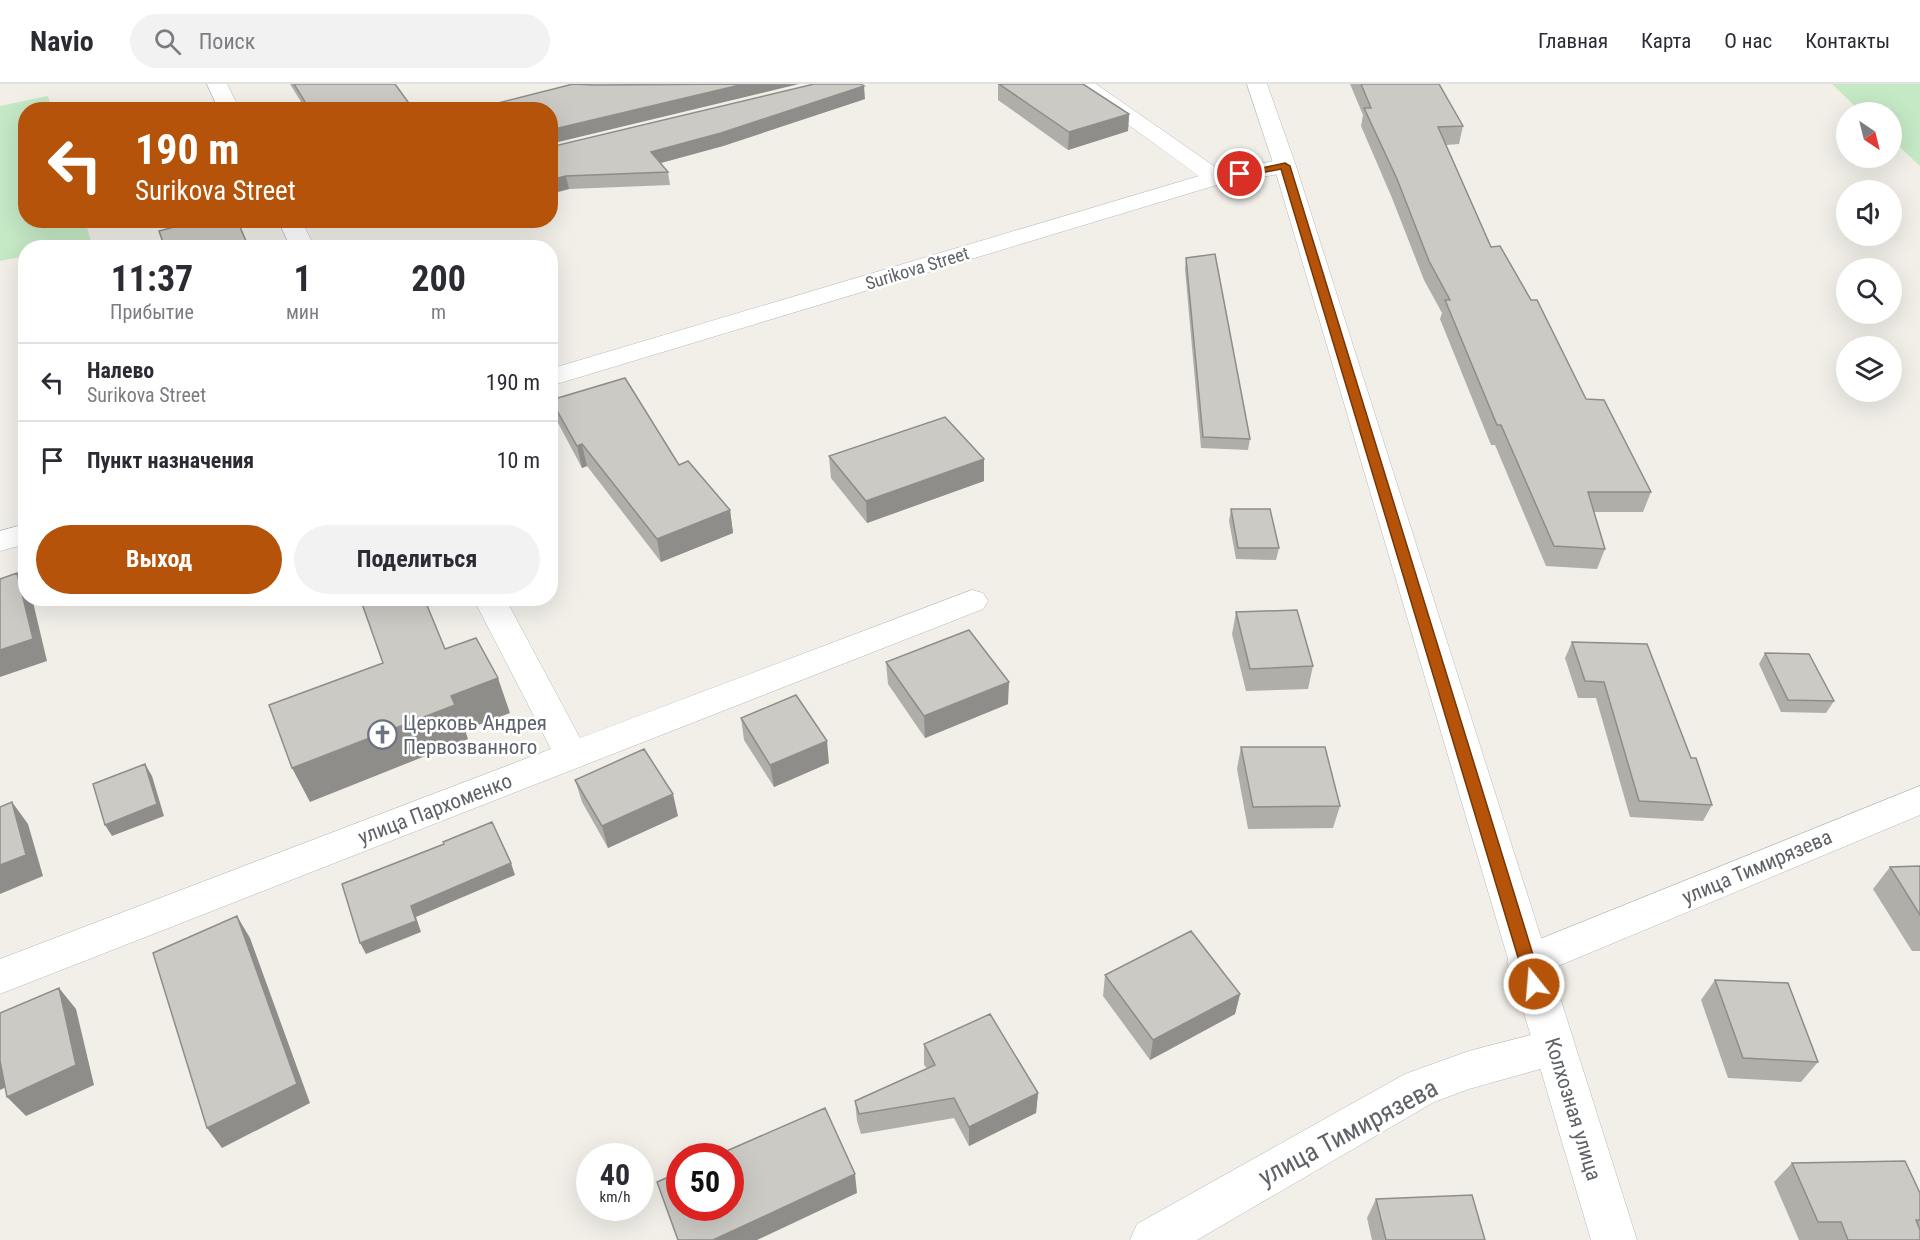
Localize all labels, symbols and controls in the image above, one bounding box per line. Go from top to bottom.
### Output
search box [130,14,550,68]
text: Navio [30,25,94,58]
icon: search [151,25,184,58]
text: Поиск [199,29,255,54]
text: Главная [1538,29,1608,53]
text: Карта [1641,29,1691,53]
text: О нас [1724,29,1772,53]
text: Контакты [1805,29,1890,53]
north arrow [1836,102,1902,168]
map controls [1836,102,1902,402]
text: 190 m [135,125,240,174]
icon: left [36,126,114,204]
pin [1214,148,1265,199]
icon: arrive [1223,157,1256,190]
text: Surikova Street [135,175,296,207]
button: sound [1836,180,1902,246]
street label: Surikova Street [863,242,971,294]
text: 11:37 [111,258,193,300]
text: 1 [293,258,312,300]
text: 200 [411,258,466,300]
button: search [1836,258,1902,324]
text: Прибытие [110,300,194,324]
text: мин [286,300,319,324]
text: m [431,300,446,324]
button: layers [1836,336,1902,402]
text: Налево [87,358,154,383]
icon: left [36,366,69,399]
text: 190 m [486,370,540,395]
text: Surikova Street [87,383,206,407]
icon: arrive [36,444,69,477]
text: Пункт назначения [87,448,254,473]
text: 10 m [497,448,540,473]
button: Выход [36,525,282,594]
button: Поделиться [294,525,540,594]
place label: Церковь Андрея Первозванного [403,711,547,759]
church icon: Церковь Андрея Первозванного [366,719,398,751]
street label: улица Пархоменко [355,769,515,849]
street label: улица Тимирязева [1679,825,1835,909]
position arrow [1502,952,1566,1016]
street label: Колхозная улица [1540,1035,1606,1183]
street label: улица Тимирязева [1253,1072,1443,1192]
speed limit sign: 50 [666,1143,744,1221]
text: 40 [600,1157,630,1192]
text: km/h [600,1188,630,1206]

